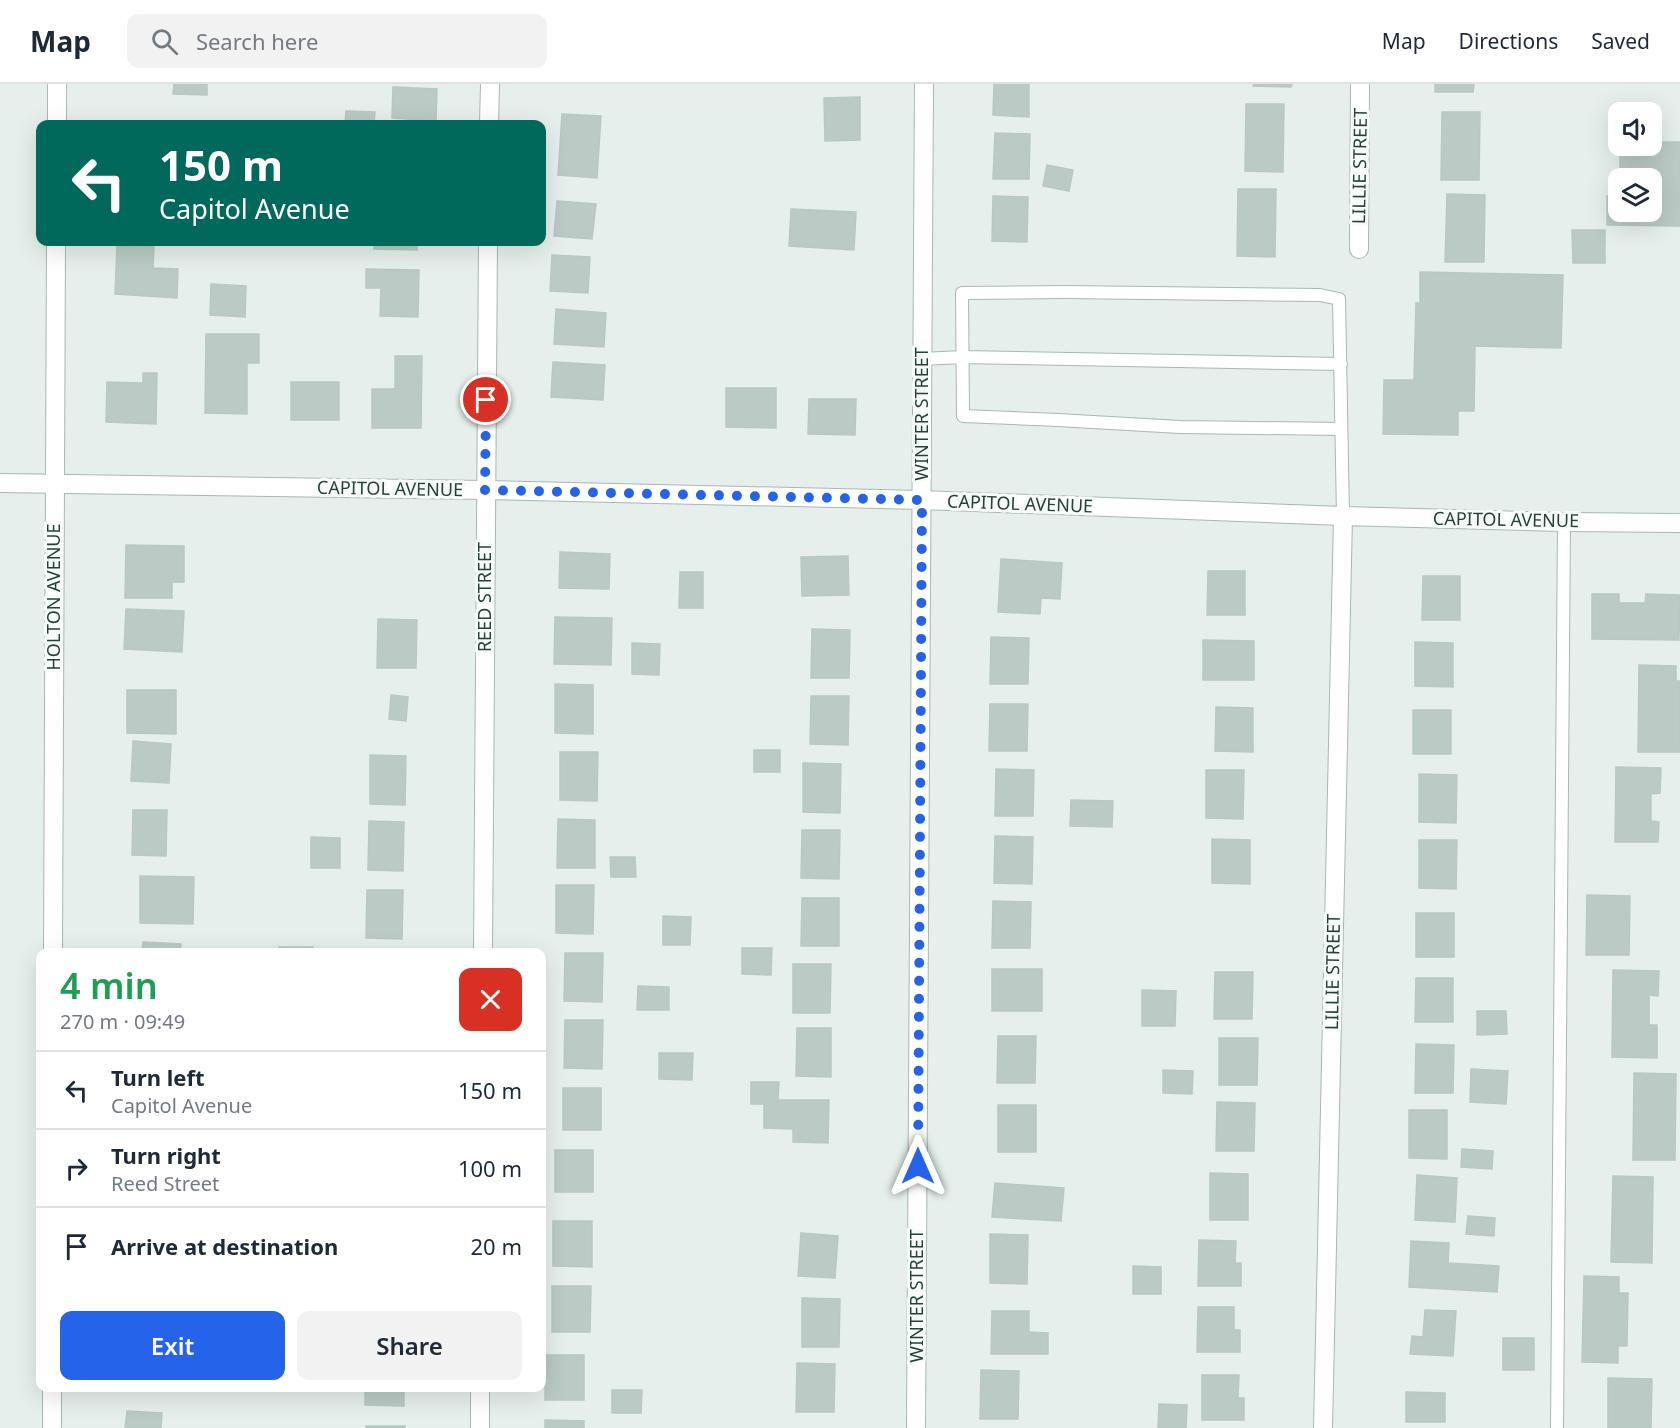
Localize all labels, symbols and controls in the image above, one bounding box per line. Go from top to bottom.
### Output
search box [127,14,547,68]
text: Map [30,22,91,60]
icon: search [148,25,181,58]
text: Search here [196,26,318,56]
text: Map [1382,27,1426,55]
text: Directions [1459,27,1558,55]
text: Saved [1591,27,1650,55]
map controls [1608,102,1662,222]
button: sound [1608,102,1662,156]
street label: LILLIE STREET [1346,108,1372,224]
text: 150 m [159,136,283,193]
icon: left [60,144,138,222]
button: layers [1608,168,1662,222]
text: Capitol Avenue [159,190,350,227]
street label: WINTER STREET [909,347,933,481]
pin [460,374,511,425]
icon: arrive [469,383,502,416]
street label: CAPITOL AVENUE [317,475,463,501]
street label: CAPITOL AVENUE [947,488,1093,518]
street label: CAPITOL AVENUE [1433,506,1579,532]
street label: HOLTON AVENUE [41,524,65,670]
street label: REED STREET [472,542,496,652]
street label: LILLIE STREET [1319,914,1345,1030]
text: 4 min [60,961,158,1010]
button: close [459,968,522,1031]
text: 270 m · 09:49 [60,1008,185,1035]
text: Turn left [111,1062,205,1092]
icon: left [60,1074,93,1107]
text: 150 m [458,1075,522,1105]
text: Capitol Avenue [111,1092,252,1119]
position arrow [886,1134,950,1198]
text: Turn right [111,1140,221,1170]
icon: right [60,1152,93,1185]
text: 100 m [458,1153,522,1183]
text: Reed Street [111,1170,219,1197]
street label: WINTER STREET [904,1229,928,1363]
icon: arrive [60,1230,93,1263]
text: Arrive at destination [111,1231,338,1261]
text: 20 m [471,1231,522,1261]
button: Exit [60,1311,285,1380]
button: Share [297,1311,522,1380]

